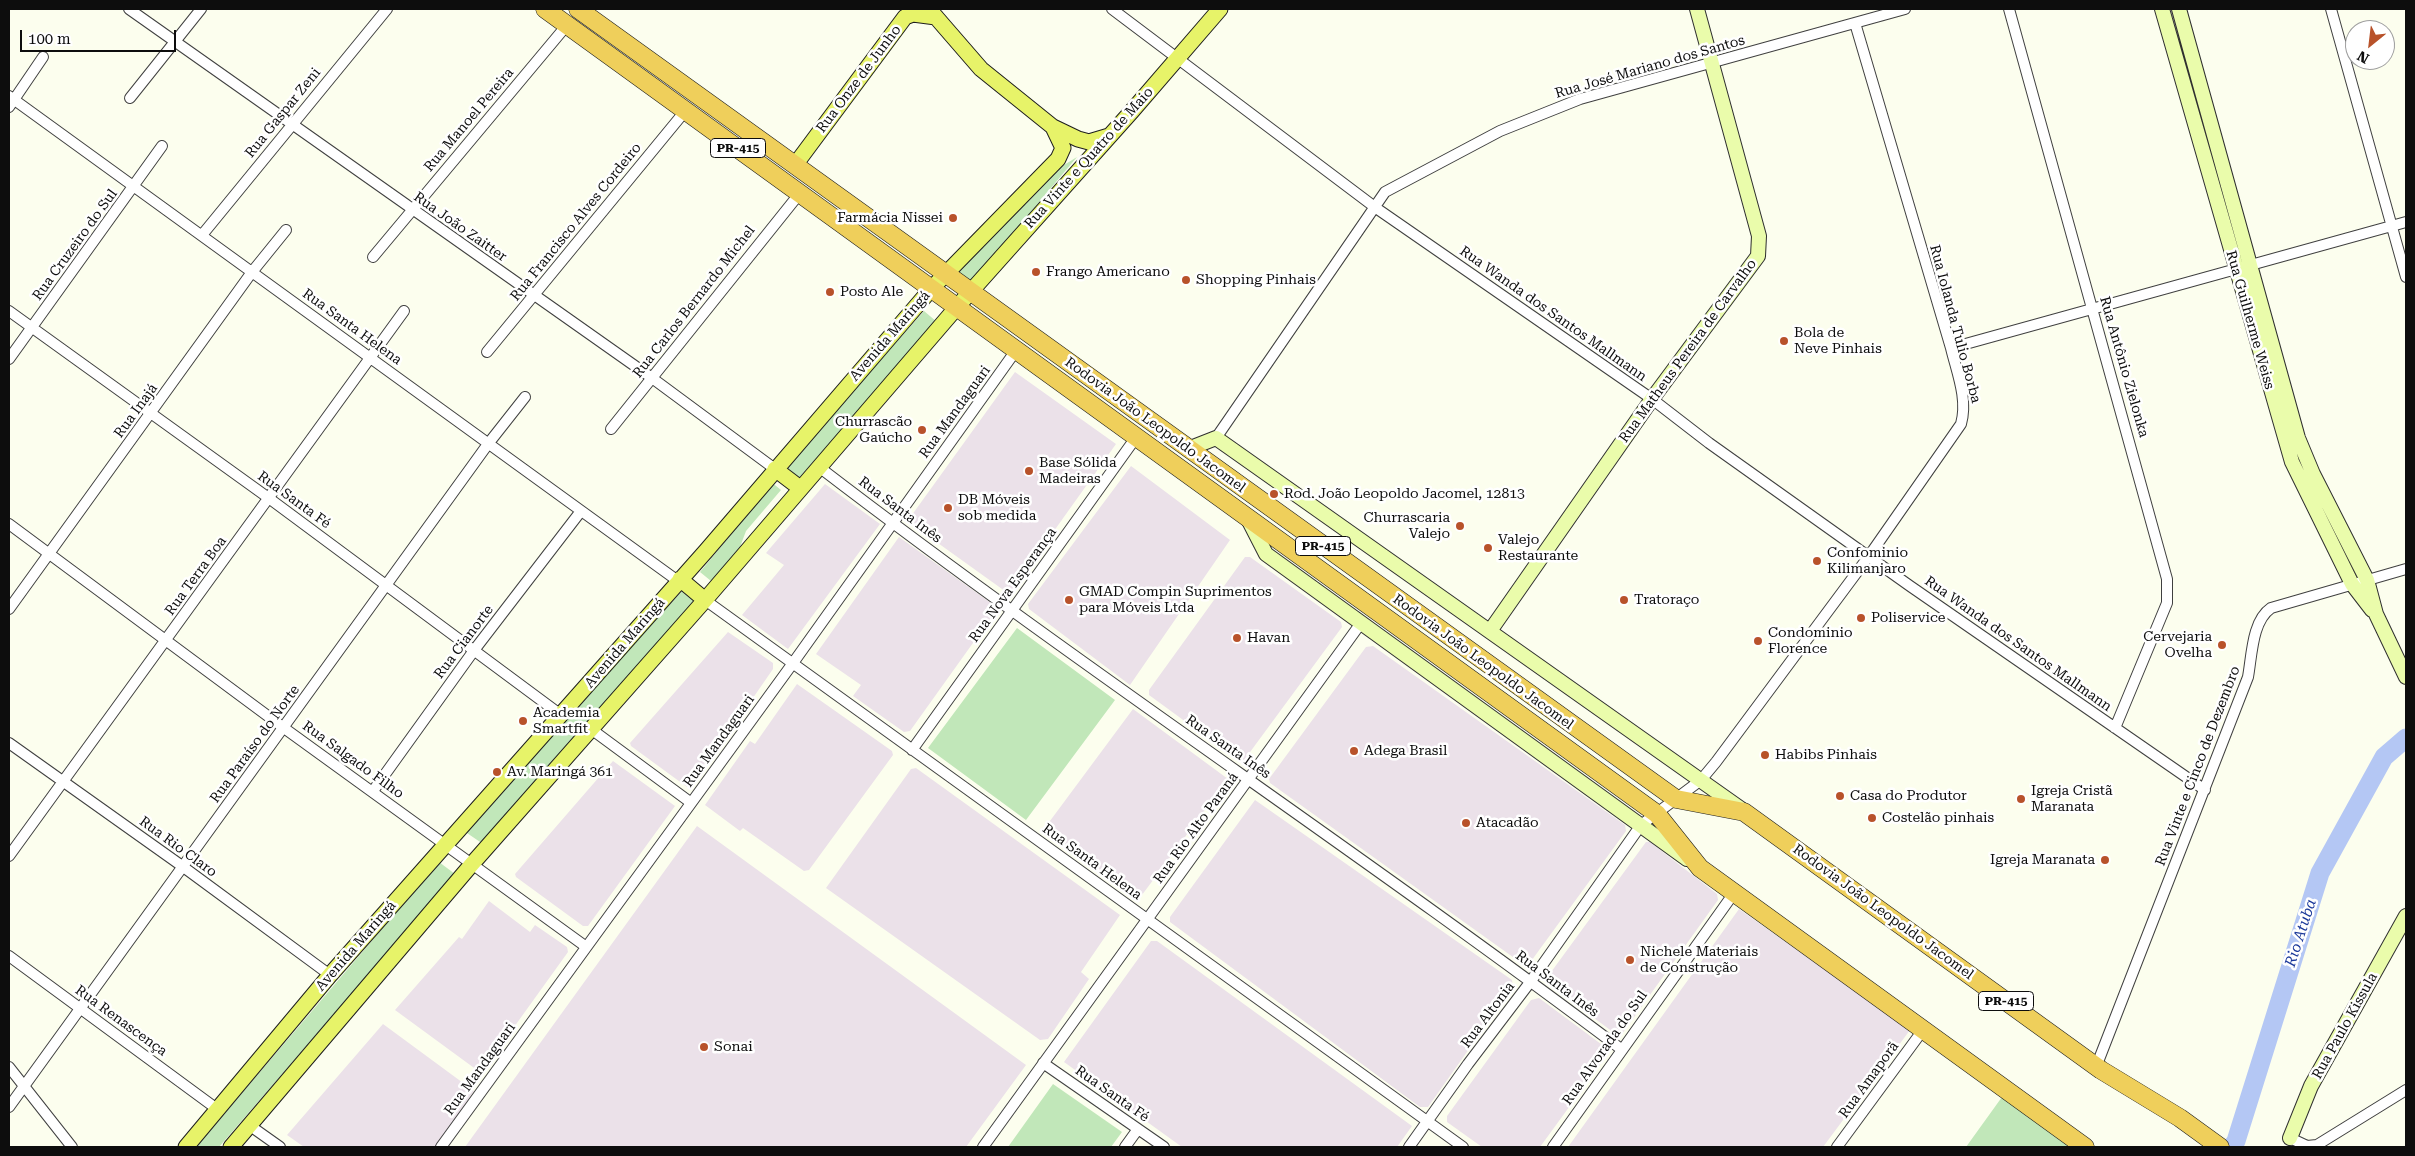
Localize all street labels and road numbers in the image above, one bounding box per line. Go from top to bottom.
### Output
street label: Rua Onze de Junho [813,22,905,136]
street label: Rua José Mariano dos Santos [1553,32,1747,102]
street label: Rua Gaspar Zeni [242,65,324,161]
street label: Rua Manoel Pereira [421,65,517,175]
street label: Rua Vinte e Quatro de Maio [1021,84,1157,232]
road number: PR-415 [710,138,766,158]
street label: Rua Francisco Alves Cordeiro [507,140,645,304]
street label: Rua Cruzeiro do Sul [29,186,121,304]
street label: Rua João Zaitter [410,189,510,265]
street label: Rua Carlos Bernardo Michel [629,223,759,381]
street label: Rua Wanda dos Santos Mallmann [1456,243,1650,385]
street label: Rua Iolanda Tulio Borba [1926,243,1984,405]
street label: Rua Guilherme Weiss [2222,249,2278,391]
street label: Rua Matheus Pereira de Carvalho [1616,256,1760,446]
street label: Rua Santa Helena [299,285,405,369]
street label: Avenida Maringá [846,288,934,384]
street label: Rua Antônio Zielonka [2096,295,2152,439]
street label: Rodovia João Leopoldo Jacomel [1061,354,1249,496]
street label: Rua Mandaguari [916,362,994,462]
street label: Rua Inajá [111,381,161,441]
street label: Rua Santa Fé [254,468,334,532]
street label: Rua Santa Inês [855,473,945,547]
street label: Rua Nova Esperança [966,524,1060,646]
street label: Rua Terra Boa [162,533,230,619]
road number: PR-415 [1296,536,1350,556]
street label: Rua Wanda dos Santos Mallmann [1921,573,2115,715]
street label: Rodovia João Leopoldo Jacomel [1389,591,1577,733]
street label: Avenida Maringá [581,595,669,691]
street label: Rua Cianorte [431,602,497,682]
street label: Rua Vinte e Cinco de Dezembro [2152,664,2244,868]
street label: Rua Paraíso do Norte [207,682,303,806]
street label: Rua Mandaguari [680,691,758,791]
street label: Rua Santa Inês [1182,712,1274,782]
street label: Rua Salgado Filho [299,718,407,802]
street label: Rua Rio Alto Paraná [1150,769,1242,887]
street label: Rua Rio Claro [136,813,220,881]
street label: Rua Santa Helena [1039,820,1145,904]
street label: Rodovia João Leopoldo Jacomel [1789,841,1977,983]
street label: Avenida Maringá [312,898,400,994]
street label: Rua Santa Inês [1512,947,1602,1021]
street label: Rua Paulo Kissula [2309,970,2381,1082]
street label: Rua Altonia [1458,979,1518,1051]
street label: Rua Renascença [72,982,170,1060]
street label: Rua Alvorada do Sul [1559,987,1651,1109]
road number: PR-415 [1978,991,2034,1010]
street label: Rua Mandaguari [441,1019,519,1119]
street label: Rua Amaporã [1836,1038,1902,1122]
street label: Rua Santa Fé [1072,1062,1152,1126]

